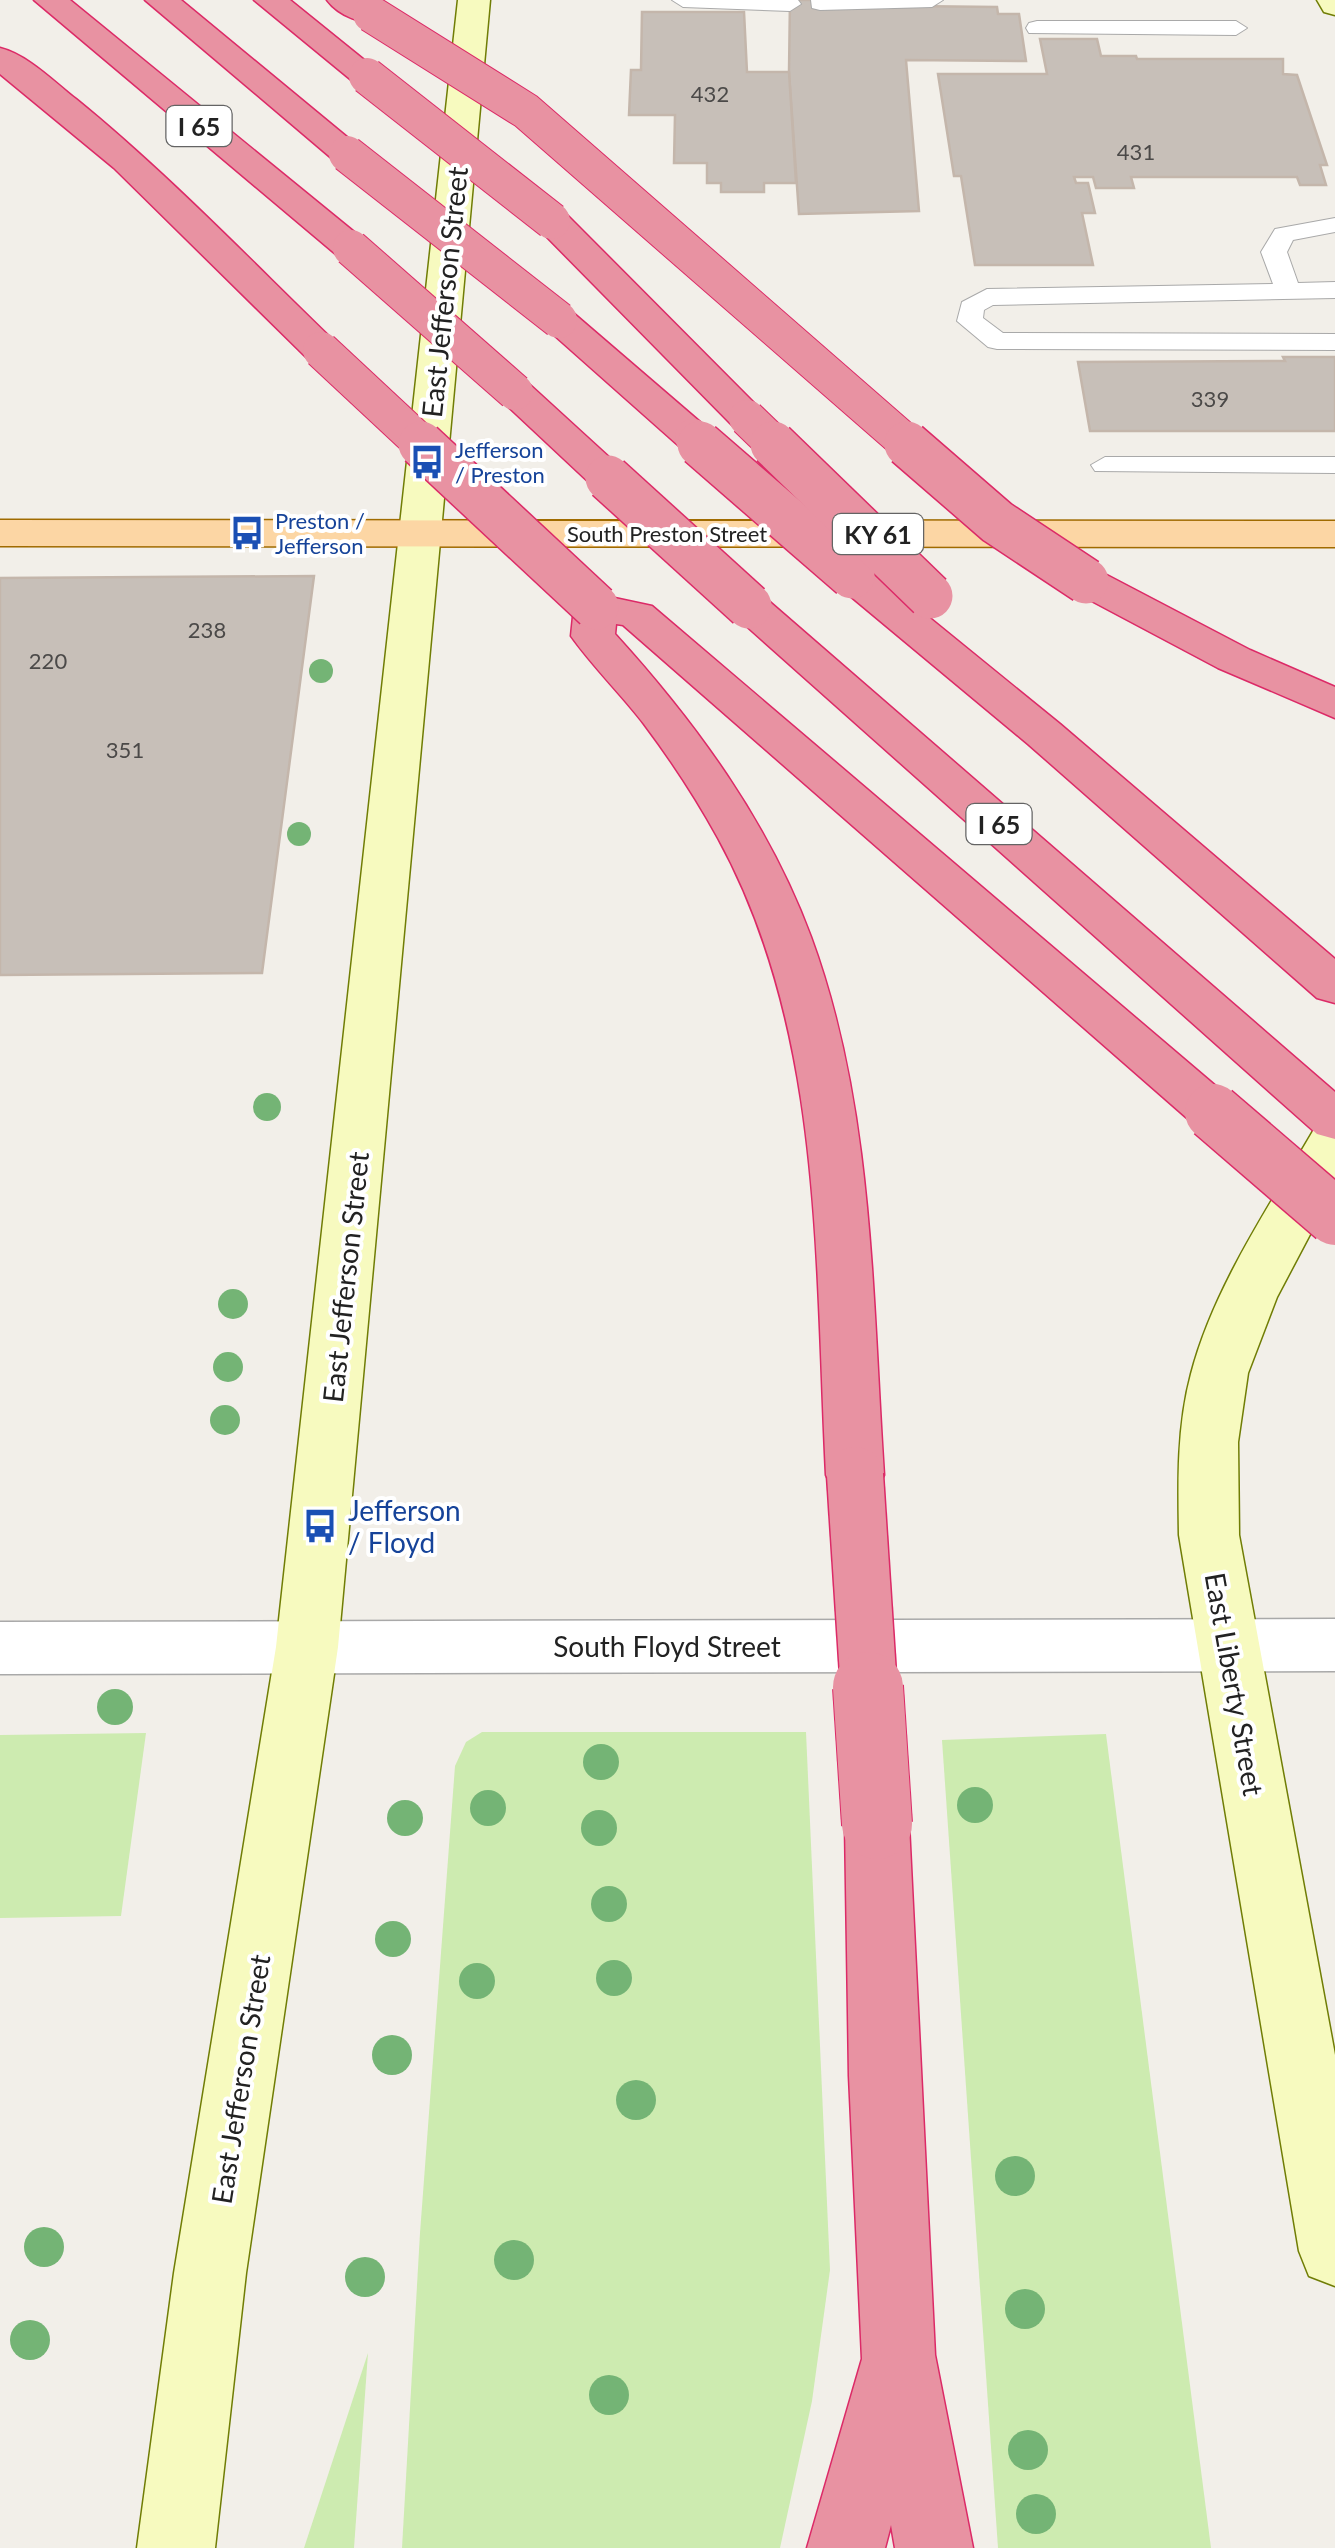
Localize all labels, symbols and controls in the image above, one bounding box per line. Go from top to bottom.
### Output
house number: 432 [691,80,729,107]
road number: I 65 [166,106,232,146]
house number: 431 [1117,138,1155,165]
street label: East Jefferson Street [414,165,474,419]
house number: 339 [1191,385,1229,412]
place label: Jefferson / Preston [455,436,545,488]
bus stop icon: Jefferson / Preston [408,443,446,481]
place label: Preston / Jefferson [275,507,365,559]
bus stop icon: Preston / Jefferson [228,514,266,552]
road number: KY 61 [833,514,923,554]
street label: South Preston Street [567,520,767,547]
house number: 238 [188,616,226,643]
house number: 220 [29,647,67,674]
house number: 351 [106,736,144,763]
road number: I 65 [966,804,1032,844]
street label: East Jefferson Street [315,1150,375,1404]
place label: Jefferson / Floyd [348,1493,461,1559]
bus stop icon: Jefferson / Floyd [301,1507,339,1545]
street label: East Liberty Street [1199,1570,1271,1798]
street label: South Floyd Street [553,1629,781,1663]
street label: East Jefferson Street [203,1952,277,2206]

